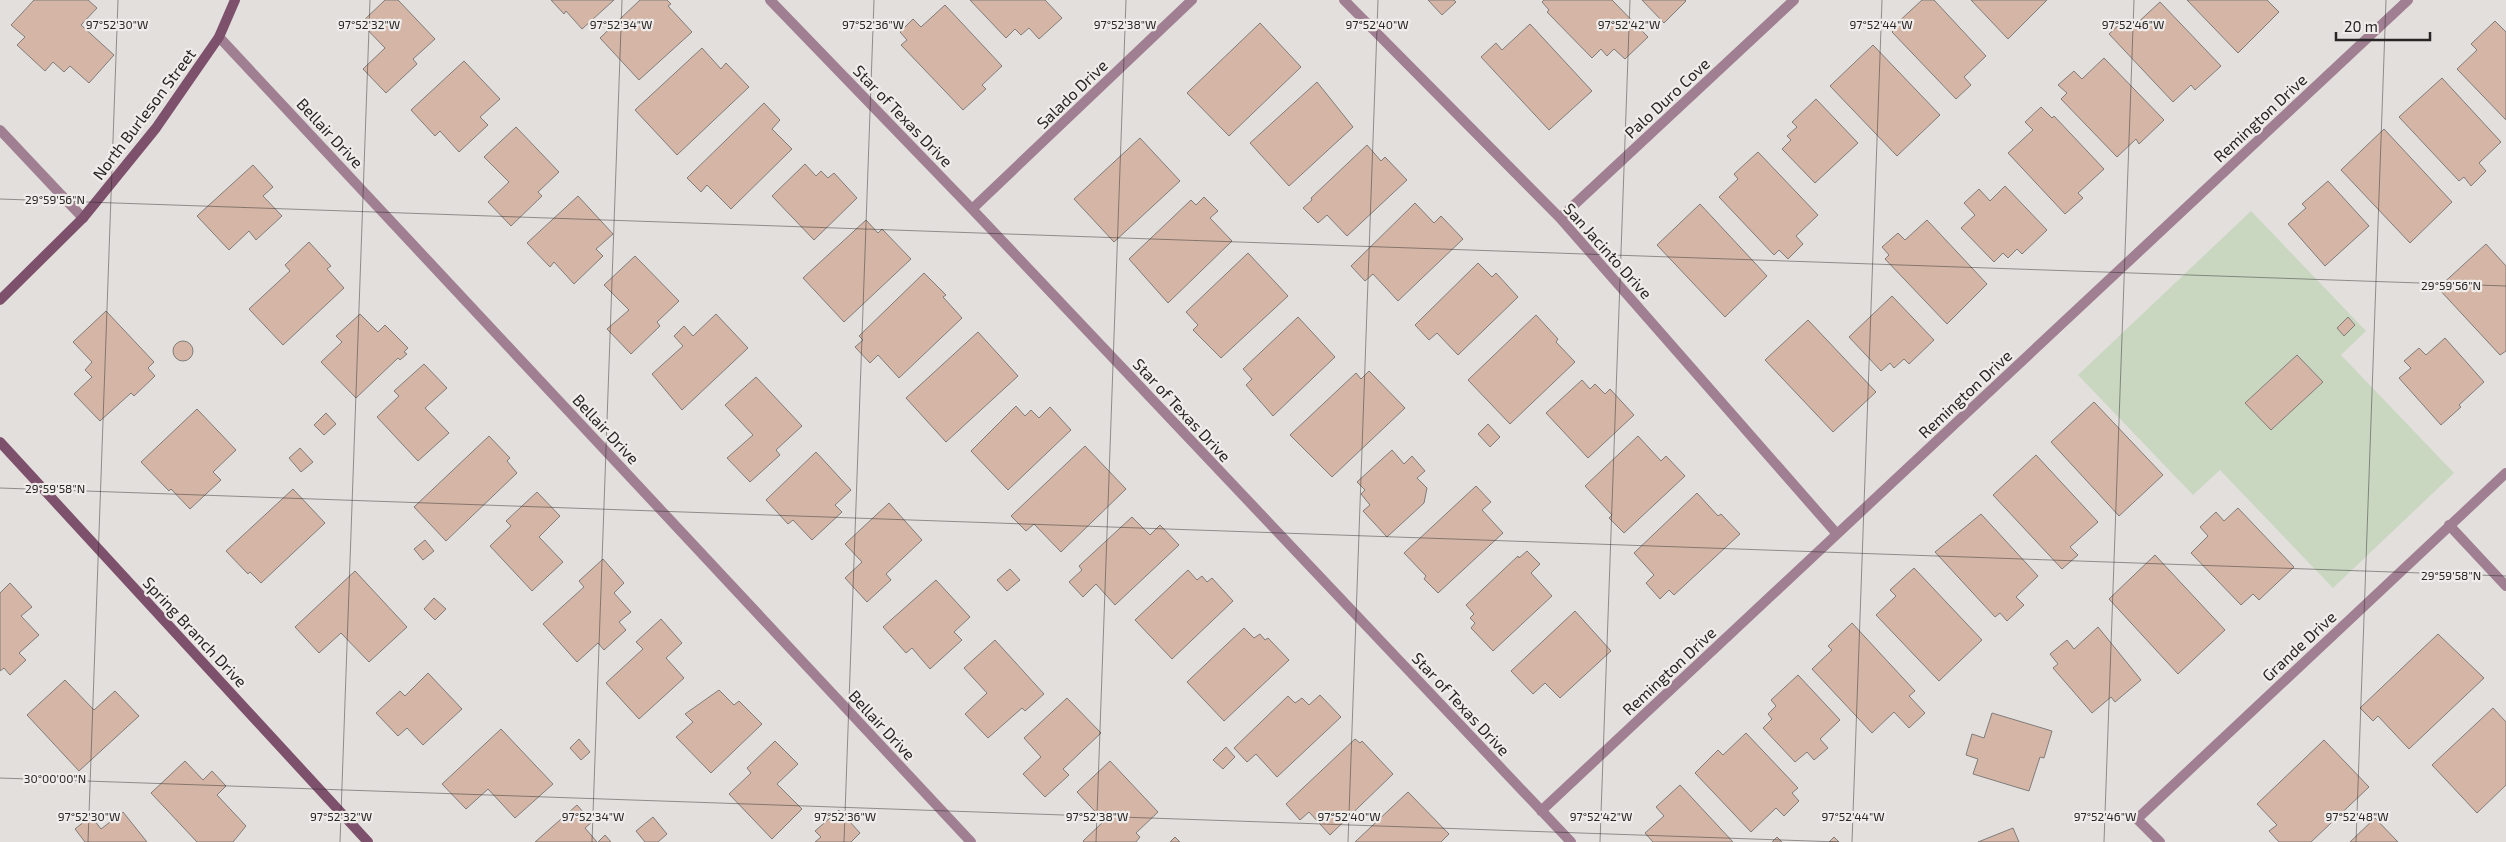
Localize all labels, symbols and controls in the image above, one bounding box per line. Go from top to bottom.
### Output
scale bar [2336,10,2430,42]
text: 97°52'30"W [86,17,148,31]
text: 97°52'32"W [338,17,400,31]
text: 97°52'34"W [590,17,652,31]
text: 97°52'36"W [842,17,904,31]
text: 97°52'38"W [1094,17,1156,31]
text: 97°52'40"W [1345,17,1409,31]
text: 97°52'42"W [1598,17,1660,31]
text: 97°52'44"W [1849,17,1913,31]
text: 97°52'46"W [2102,17,2164,31]
text: 20 m [2344,17,2378,35]
street label: North Burleson Street [88,44,199,183]
street label: Palo Duro Cove [1620,53,1713,142]
street label: Salado Drive [1032,55,1111,132]
street label: Star of Texas Drive [850,61,957,171]
street label: Remington Drive [2209,70,2310,166]
street label: Bellair Drive [293,94,367,171]
text: 29°59'56"N [25,192,85,206]
street label: San Jacinto Drive [1560,199,1656,302]
text: 29°59'56"N [2421,278,2481,292]
street label: Remington Drive [1914,346,2015,442]
street label: Star of Texas Drive [1130,354,1235,465]
street label: Bellair Drive [569,390,643,467]
text: 29°59'58"N [25,481,85,495]
text: 29°59'58"N [2421,568,2481,582]
street label: Spring Branch Drive [139,573,251,691]
street label: Grande Drive [2258,607,2339,685]
street label: Remington Drive [1618,623,1719,719]
street label: Star of Texas Drive [1409,648,1514,759]
street label: Bellair Drive [845,686,919,763]
text: 30°00'00"N [24,771,86,785]
text: 97°52'30"W [58,809,120,823]
text: 97°52'32"W [310,809,372,823]
text: 97°52'34"W [562,809,624,823]
text: 97°52'36"W [814,809,876,823]
text: 97°52'38"W [1066,809,1128,823]
text: 97°52'40"W [1317,809,1381,823]
text: 97°52'42"W [1570,809,1632,823]
text: 97°52'44"W [1821,809,1885,823]
text: 97°52'46"W [2074,809,2136,823]
text: 97°52'48"W [2325,809,2389,823]

